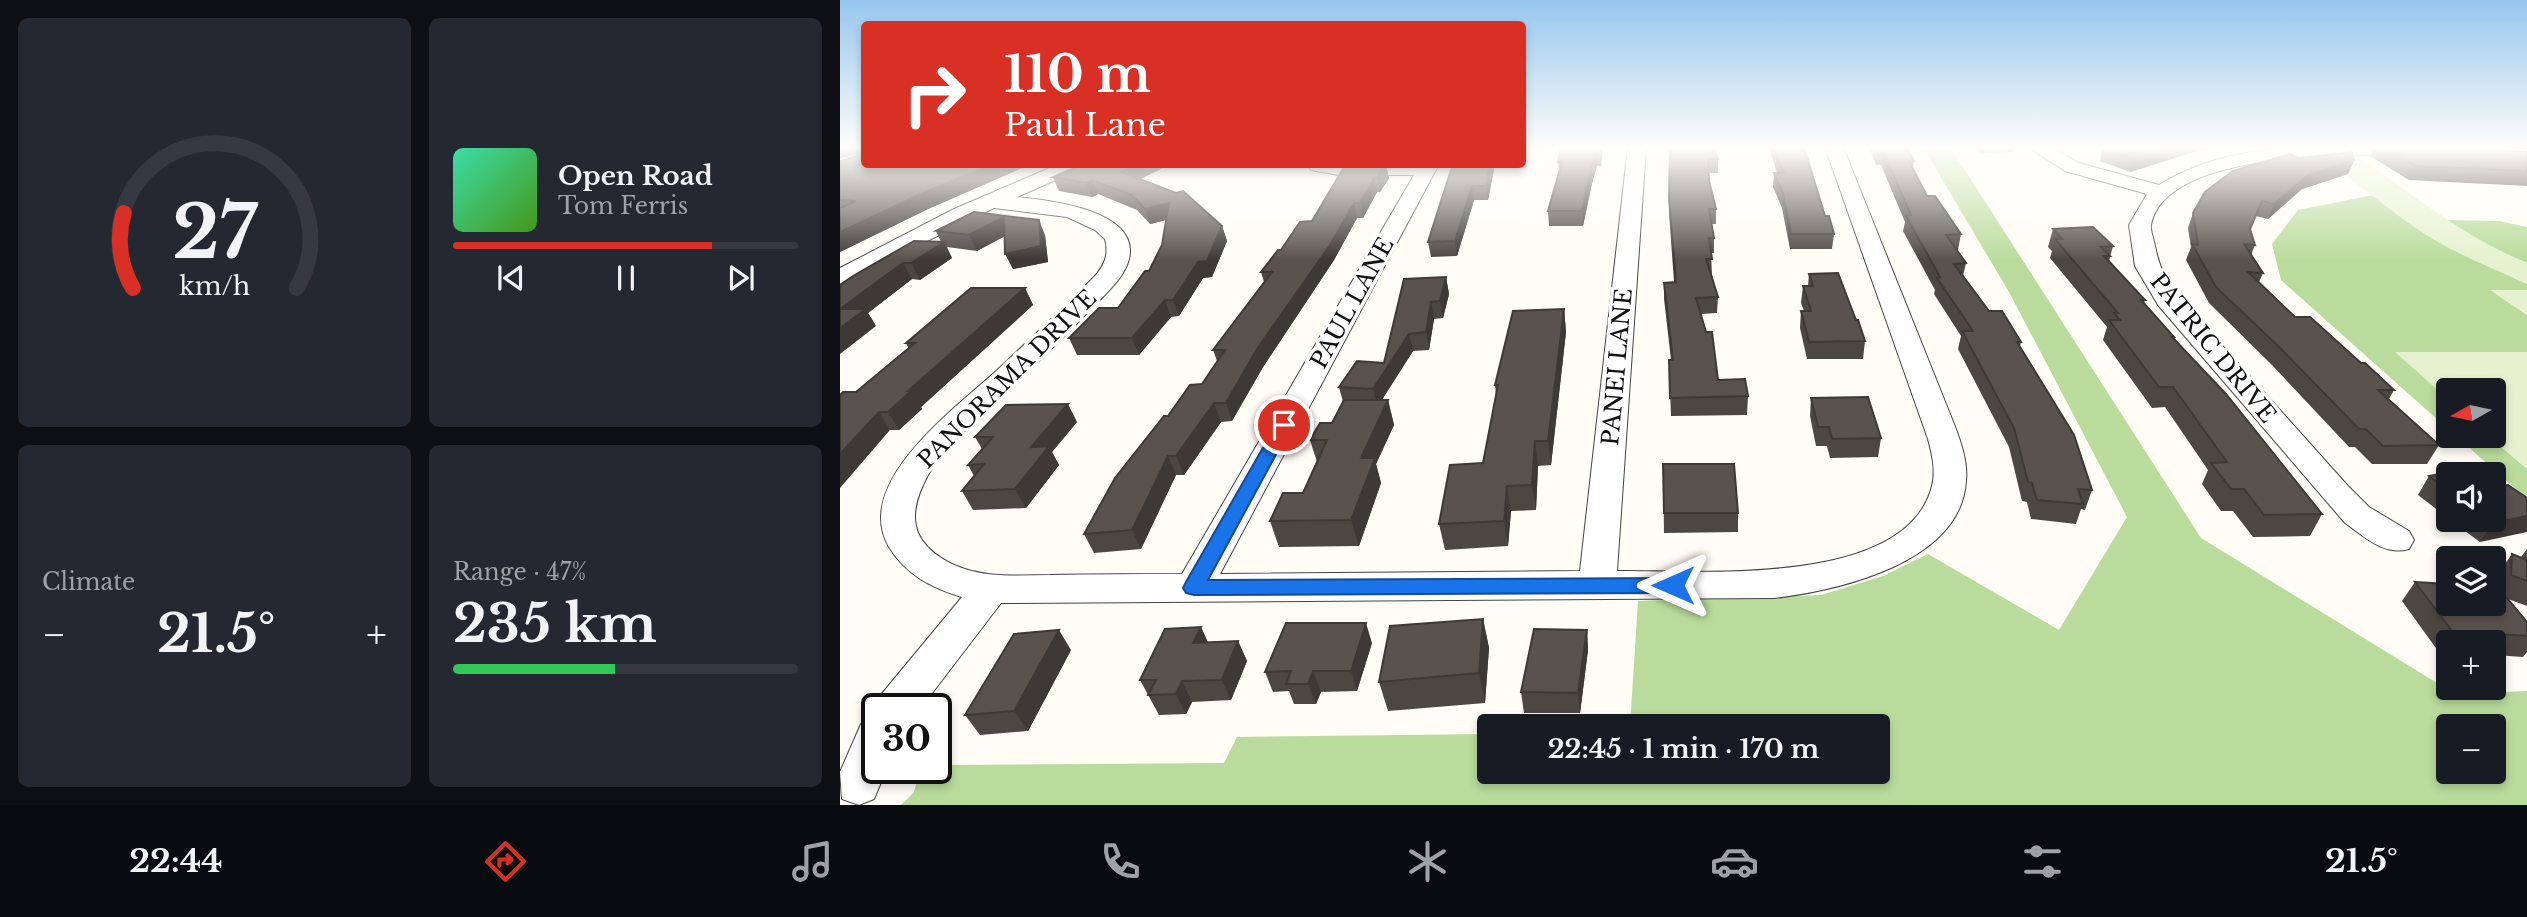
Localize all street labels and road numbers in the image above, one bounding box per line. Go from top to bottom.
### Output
street label: PAUL LANE [1304,233,1400,373]
street label: PATRIC DRIVE [2144,268,2282,428]
street label: PANORAMA DRIVE [912,284,1102,474]
street label: PANEI LANE [1596,287,1638,447]

